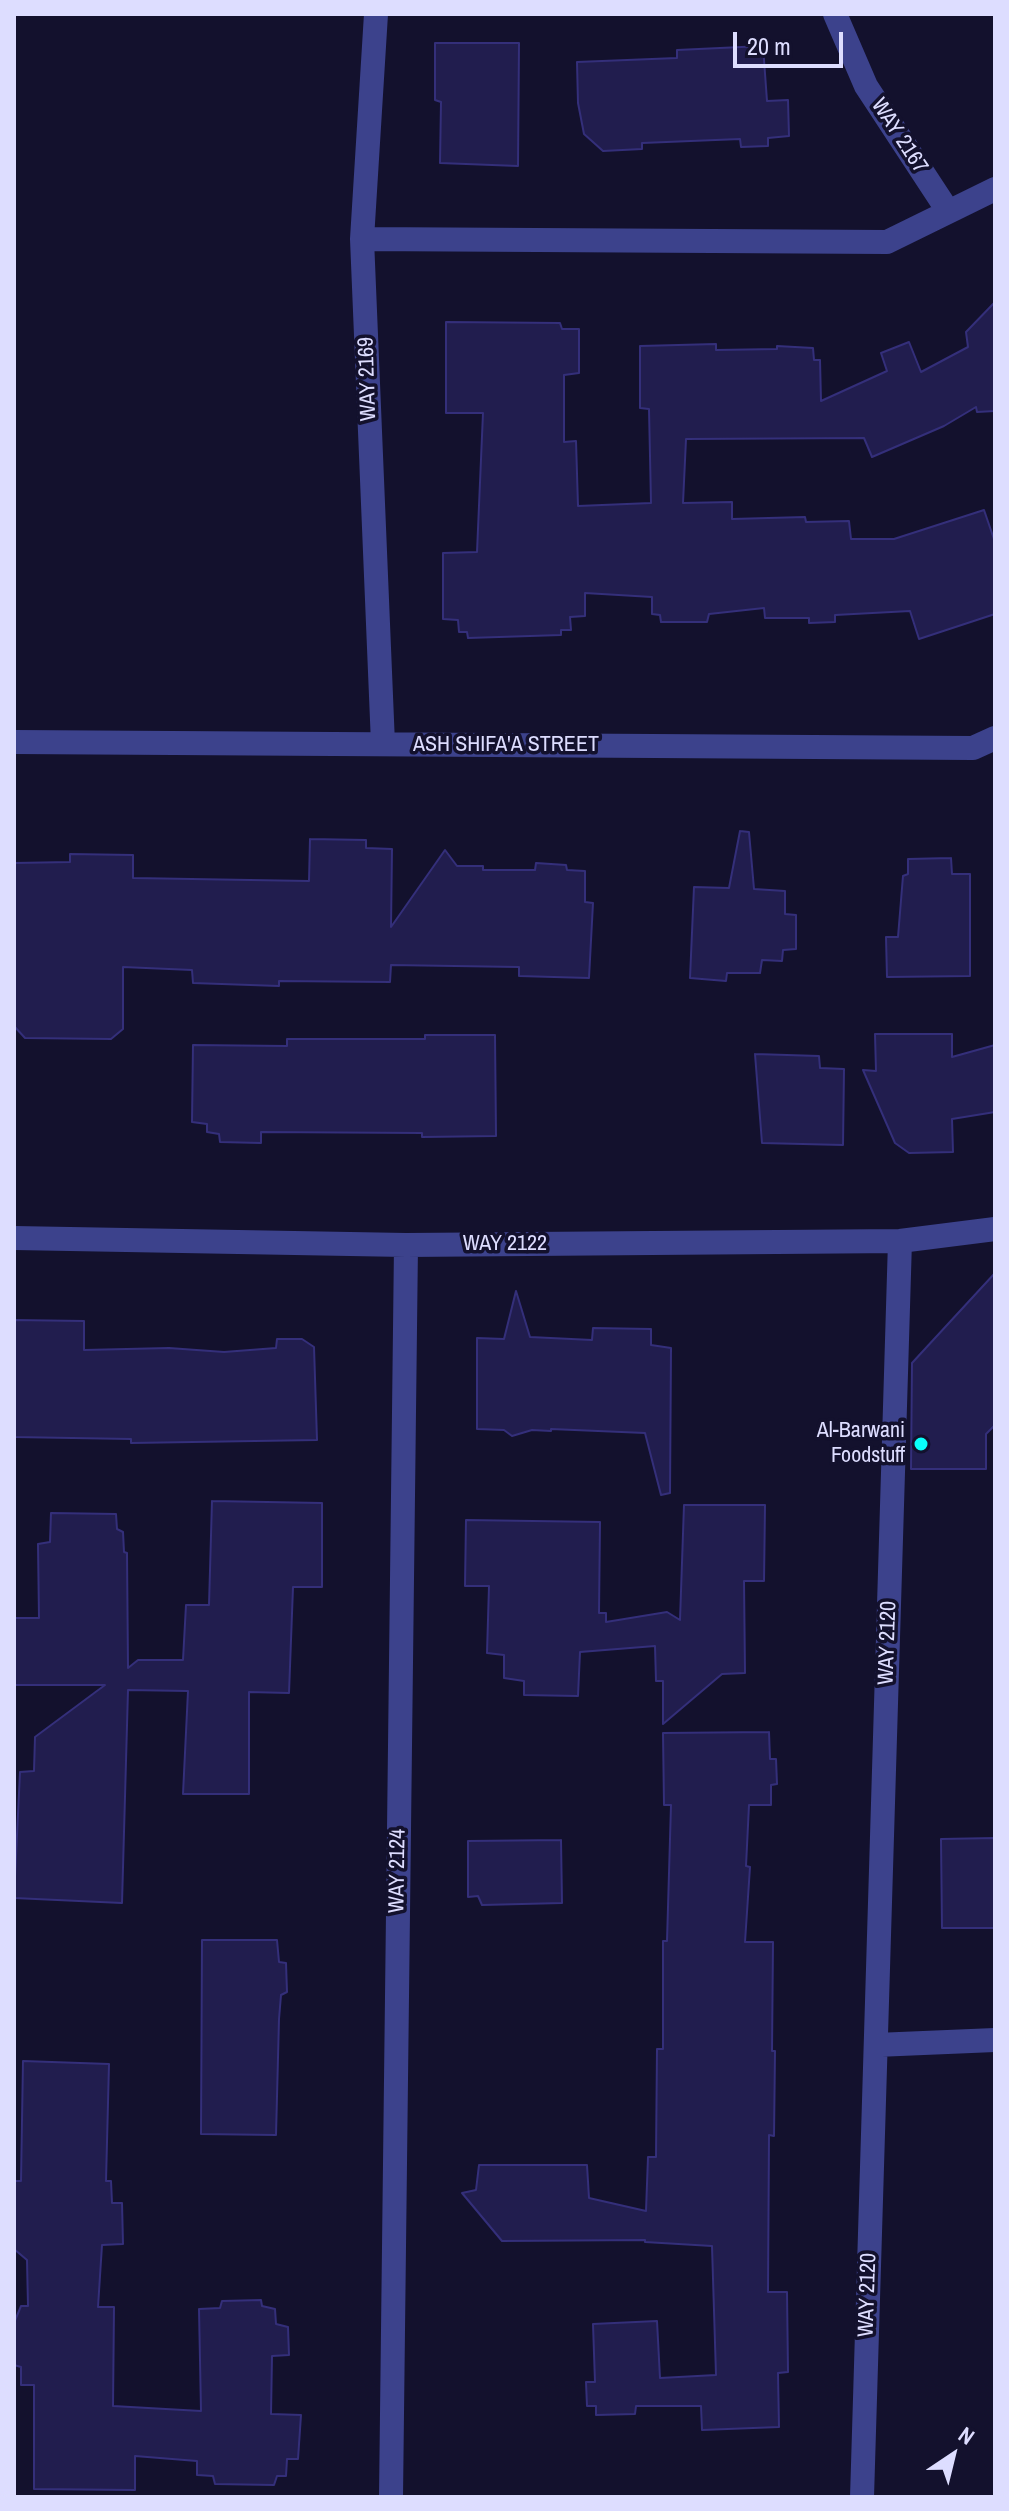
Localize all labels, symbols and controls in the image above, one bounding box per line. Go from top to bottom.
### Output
scale bar [737,16,847,66]
text: 20 m [747,30,791,62]
street label: WAY 2167 [865,93,933,179]
street label: WAY 2169 [353,336,383,422]
street label: ASH SHIFA'A STREET [413,732,599,758]
street label: WAY 2122 [463,1231,547,1257]
place label: Al-Barwani Foodstuff [817,1418,905,1470]
marker: Al-Barwani Foodstuff [912,1435,930,1453]
street label: WAY 2120 [873,1600,903,1686]
street label: WAY 2124 [384,1829,412,1913]
street label: WAY 2120 [853,2252,883,2338]
north arrow [913,2415,993,2495]
text: N [953,2419,981,2451]

